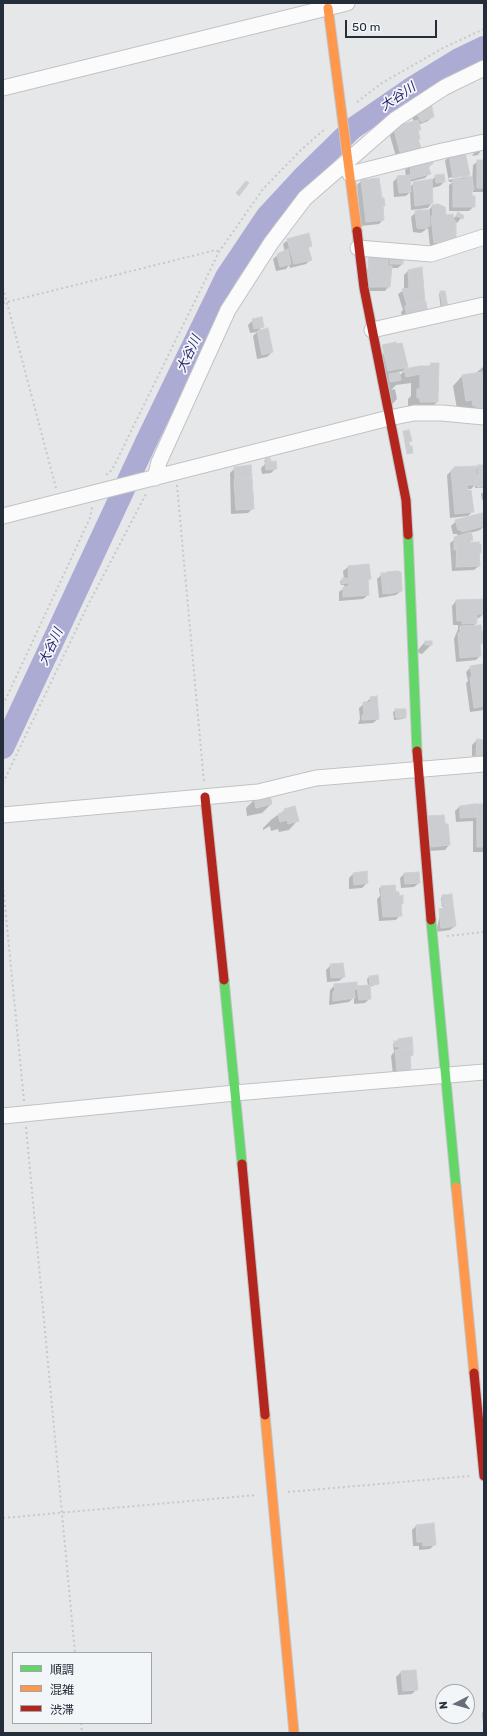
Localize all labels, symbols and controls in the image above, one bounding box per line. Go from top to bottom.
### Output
scale bar [347,12,439,38]
text: 50 m [352,20,380,34]
water label: 大谷川 [377,80,419,114]
water label: 大谷川 [174,333,204,375]
water label: 大谷川 [36,626,66,668]
legend [12,1652,152,1724]
text: 順調 [50,1663,74,1677]
text: 混雑 [50,1683,74,1697]
north arrow [435,1684,475,1724]
text: N [437,1701,450,1710]
text: 渋滞 [50,1703,74,1717]

